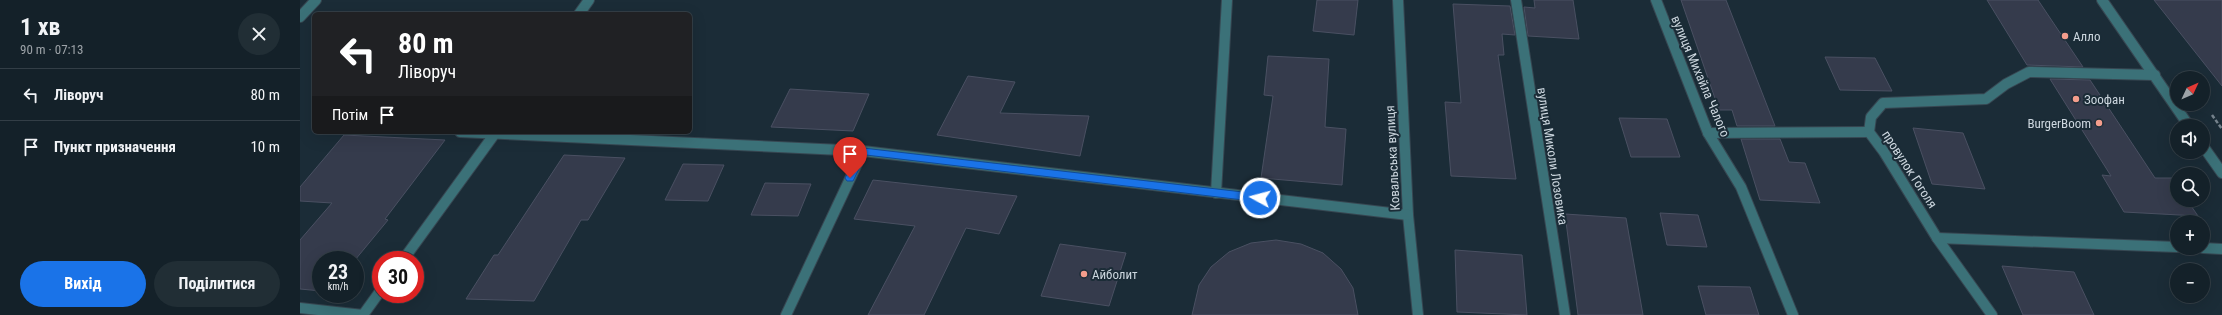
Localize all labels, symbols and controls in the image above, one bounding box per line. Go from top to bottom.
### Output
text: 1 хв [20,13,60,41]
button: close [238,13,280,55]
street label: вулиця Михайла Чалого [1668,13,1733,139]
text: 80 m [398,27,454,60]
icon: left [332,28,384,80]
place label: Алло [2073,29,2100,44]
marker: Алло [2060,31,2070,41]
text: 90 m · 07:13 [20,42,83,57]
text: Ліворуч [398,61,456,82]
north arrow [2170,71,2210,111]
map controls [2170,71,2210,303]
icon: left [20,84,42,106]
text: Ліворуч [54,86,103,104]
text: 80 m [250,86,280,104]
street label: вулиця Миколи Лозовика [1534,86,1571,226]
place label: Зоофан [2084,92,2125,107]
marker: Зоофан [2071,94,2081,104]
icon: arrive [376,104,398,126]
street label: Ковальська вулиця [1382,105,1403,211]
text: Потім [332,106,368,124]
place label: BurgerBoom [2027,116,2091,131]
marker: BurgerBoom [2094,118,2104,128]
button: sound [2170,119,2210,159]
street label: провулок Гоголя [1879,128,1940,211]
icon: arrive [20,136,42,158]
pin [833,137,867,178]
text: Пункт призначення [54,138,176,156]
text: 10 m [250,138,280,156]
icon: arrive [839,143,861,165]
button: search [2170,167,2210,207]
position arrow [1239,177,1281,219]
button: + [2170,215,2210,255]
speed limit sign: 30 [372,251,424,303]
text: 23 [328,260,348,284]
button: Вихід [20,261,146,307]
button: Поділитися [154,261,280,307]
button: − [2170,263,2210,303]
place label: Айболит [1092,267,1138,282]
marker: Айболит [1079,269,1089,279]
text: km/h [328,281,348,292]

